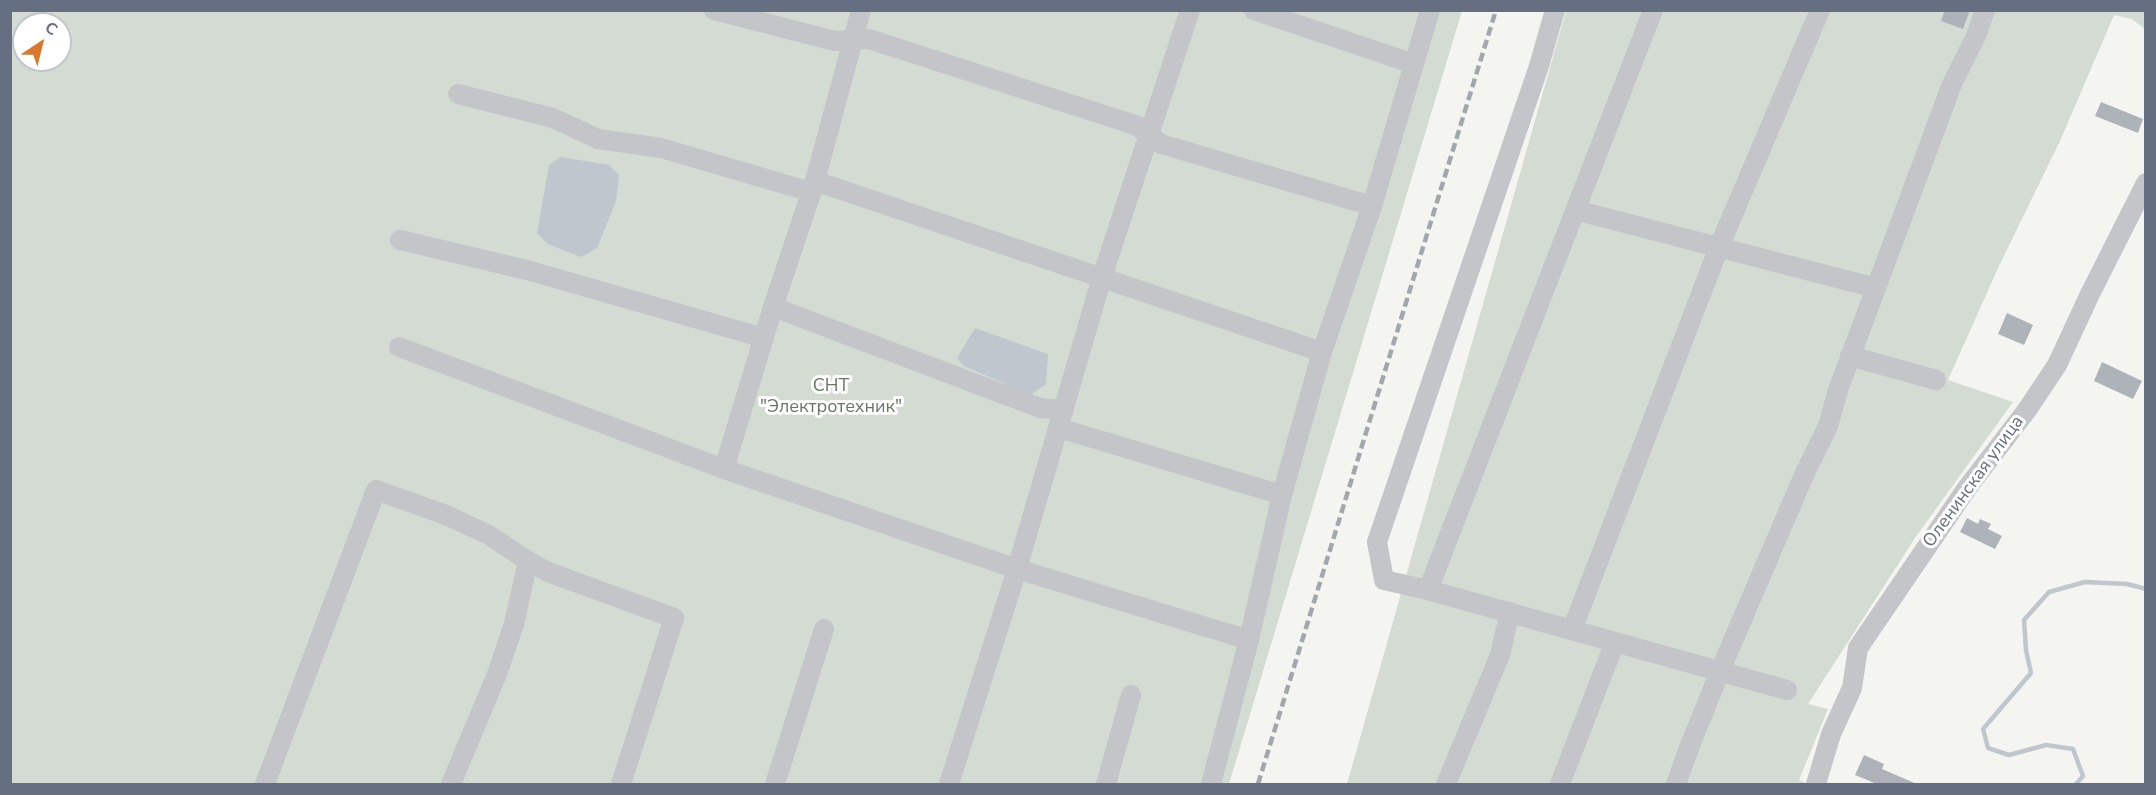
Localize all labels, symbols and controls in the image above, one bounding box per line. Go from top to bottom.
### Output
north arrow [12,12,72,72]
text: С [40,17,62,41]
park label: СНТ "Электротехник" [760,376,902,418]
street label: Оленинская улица [1919,412,2029,552]

